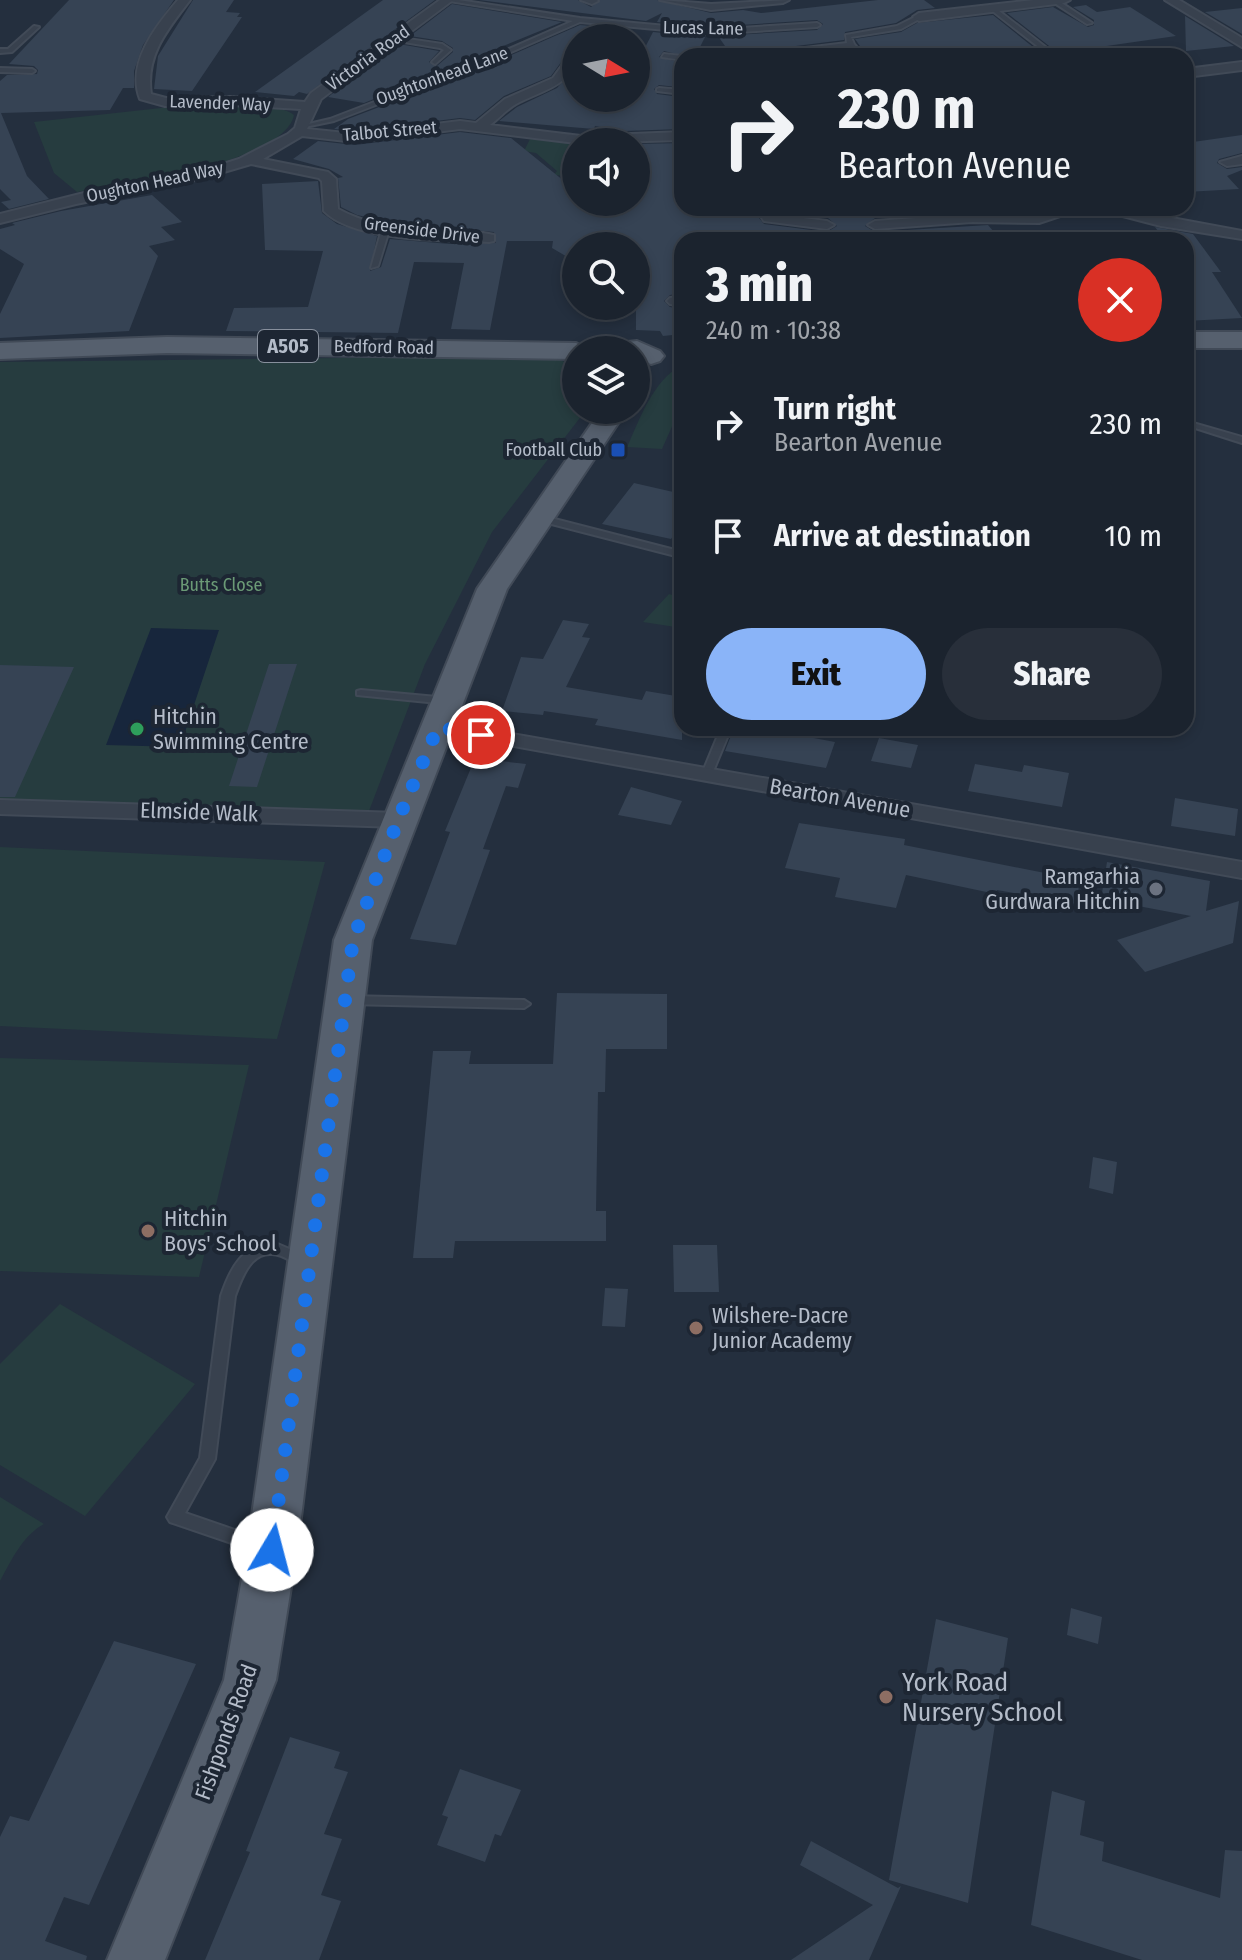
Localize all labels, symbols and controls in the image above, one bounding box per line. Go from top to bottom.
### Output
street label: Lucas Lane [663,16,743,40]
street label: Victoria Road [322,20,414,96]
north arrow [562,24,650,112]
map controls [562,24,650,424]
street label: Oughtonhead Lane [373,42,511,110]
text: 230 m [838,76,975,143]
icon: right [706,80,810,184]
street label: Lavender Way [169,90,271,116]
street label: Talbot Street [342,116,438,146]
button: sound [562,128,650,216]
text: Bearton Avenue [838,144,1071,188]
street label: Oughton Head Way [85,157,225,207]
street label: Greenside Drive [363,212,481,248]
button: search [562,232,650,320]
text: 3 min [706,256,813,314]
button: close [1078,258,1162,342]
text: 240 m · 10:38 [706,315,841,346]
road number: A505 [258,330,318,362]
street label: Bedford Road [334,335,434,359]
button: layers [562,336,650,424]
text: Turn right [774,391,896,427]
icon: right [706,402,750,446]
text: 230 m [1090,406,1162,442]
text: Bearton Avenue [774,427,942,458]
place label: Football Club [505,439,602,461]
marker: Football Club [609,441,627,459]
icon: arrive [706,514,750,558]
text: Arrive at destination [774,518,1031,554]
text: 10 m [1105,518,1162,554]
park label: Butts Close [180,574,262,596]
button: Exit [706,628,926,720]
button: Share [942,628,1162,720]
pin [447,701,515,769]
place label: Hitchin Swimming Centre [153,703,309,755]
icon: arrive [459,713,503,757]
marker: Hitchin Swimming Centre [128,720,146,738]
street label: Bearton Avenue [767,772,913,824]
street label: Elmside Walk [140,796,259,828]
place label: Ramgarhia Gurdwara Hitchin [985,863,1140,915]
marker: Ramgarhia Gurdwara Hitchin [1147,880,1165,898]
place label: Hitchin Boys' School [164,1205,277,1257]
marker: Hitchin Boys' School [139,1222,157,1240]
place label: Wilshere-Dacre Junior Academy [712,1302,852,1354]
marker: Wilshere-Dacre Junior Academy [687,1319,705,1337]
position arrow [230,1508,314,1592]
street label: Fishponds Road [189,1661,263,1803]
place label: York Road Nursery School [902,1667,1063,1728]
marker: York Road Nursery School [877,1688,895,1706]

